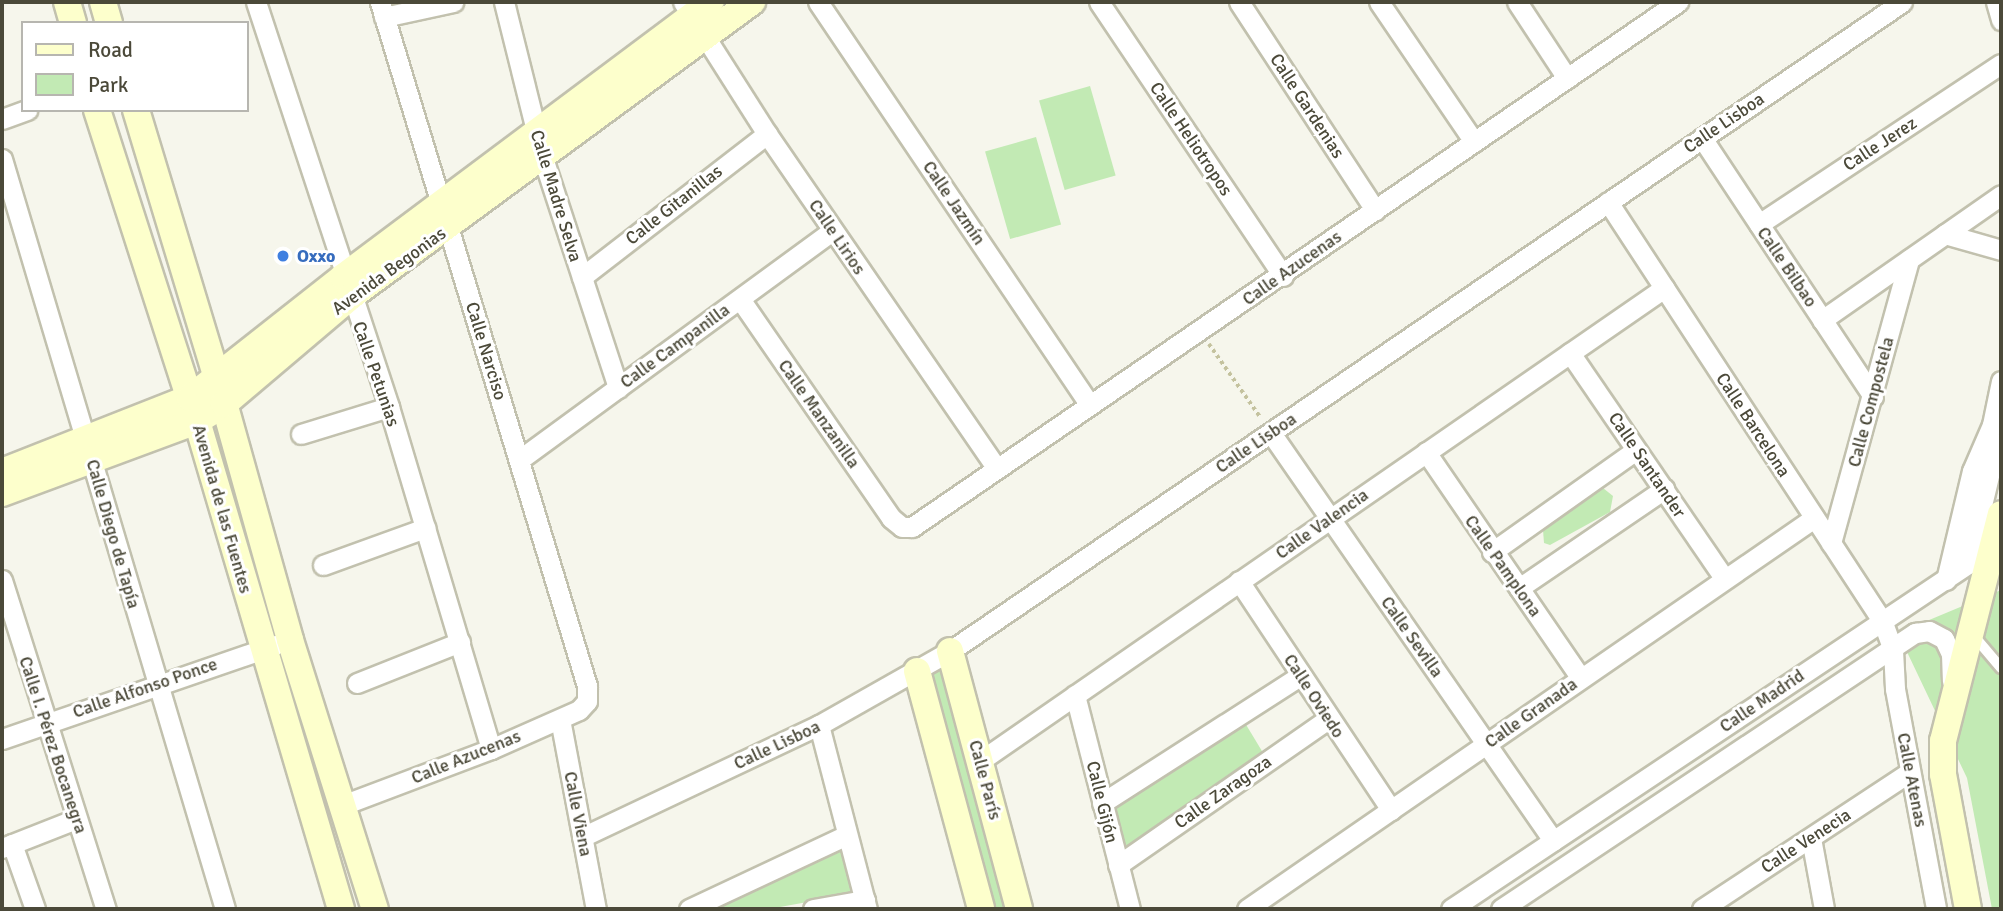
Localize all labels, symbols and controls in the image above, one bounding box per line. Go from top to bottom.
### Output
legend [21,21,248,112]
text: Road [88,37,133,63]
street label: Calle Gardenias [1265,50,1349,162]
text: Park [88,72,128,98]
street label: Calle Heliotropos [1145,78,1237,200]
street label: Calle Lisboa [1679,88,1769,158]
street label: Calle Jerez [1839,112,1921,176]
street label: Calle Madre Selva [526,127,586,265]
street label: Calle Jazmín [918,157,990,249]
street label: Calle Gitanillas [621,160,727,250]
street label: Calle Lirios [804,195,870,279]
street label: Avenida Begonias [328,222,450,320]
street label: Calle Bilbao [1752,223,1822,311]
street label: Calle Azucenas [1238,226,1346,310]
place label: Oxxo [297,245,335,267]
marker: Oxxo [275,248,291,264]
street label: Calle Narciso [461,299,511,403]
street label: Calle Campanilla [616,299,734,393]
street label: Calle Petunias [348,319,404,429]
street label: Calle Compostela [1843,335,1899,469]
street label: Calle Manzanilla [773,355,865,473]
street label: Calle Barcelona [1711,369,1795,481]
street label: Calle Lisboa [1211,408,1301,478]
street label: Calle Santander [1604,408,1690,522]
street label: Avenida de las Fuentes [188,422,256,596]
street label: Calle Diego de Tapía [81,457,145,611]
street label: Calle Valencia [1271,484,1373,564]
street label: Calle Pamplona [1460,511,1546,621]
street label: Calle Sevilla [1376,592,1448,682]
street label: Calle Oviedo [1279,650,1349,742]
street label: Calle Alfonso Ponce [70,653,220,723]
street label: Calle I. Pérez Bocanegra [14,654,92,836]
street label: Calle Madrid [1716,665,1808,737]
street label: Calle Granada [1481,673,1581,753]
street label: Calle Lisboa [730,716,824,774]
street label: Calle Azucenas [408,725,524,789]
street label: Calle Atenas [1892,731,1932,829]
street label: Calle París [964,738,1006,822]
street label: Calle Zaragoza [1170,751,1276,833]
street label: Calle Gijón [1081,759,1123,845]
street label: Calle Viena [559,770,597,858]
street label: Calle Venecia [1757,804,1855,878]

